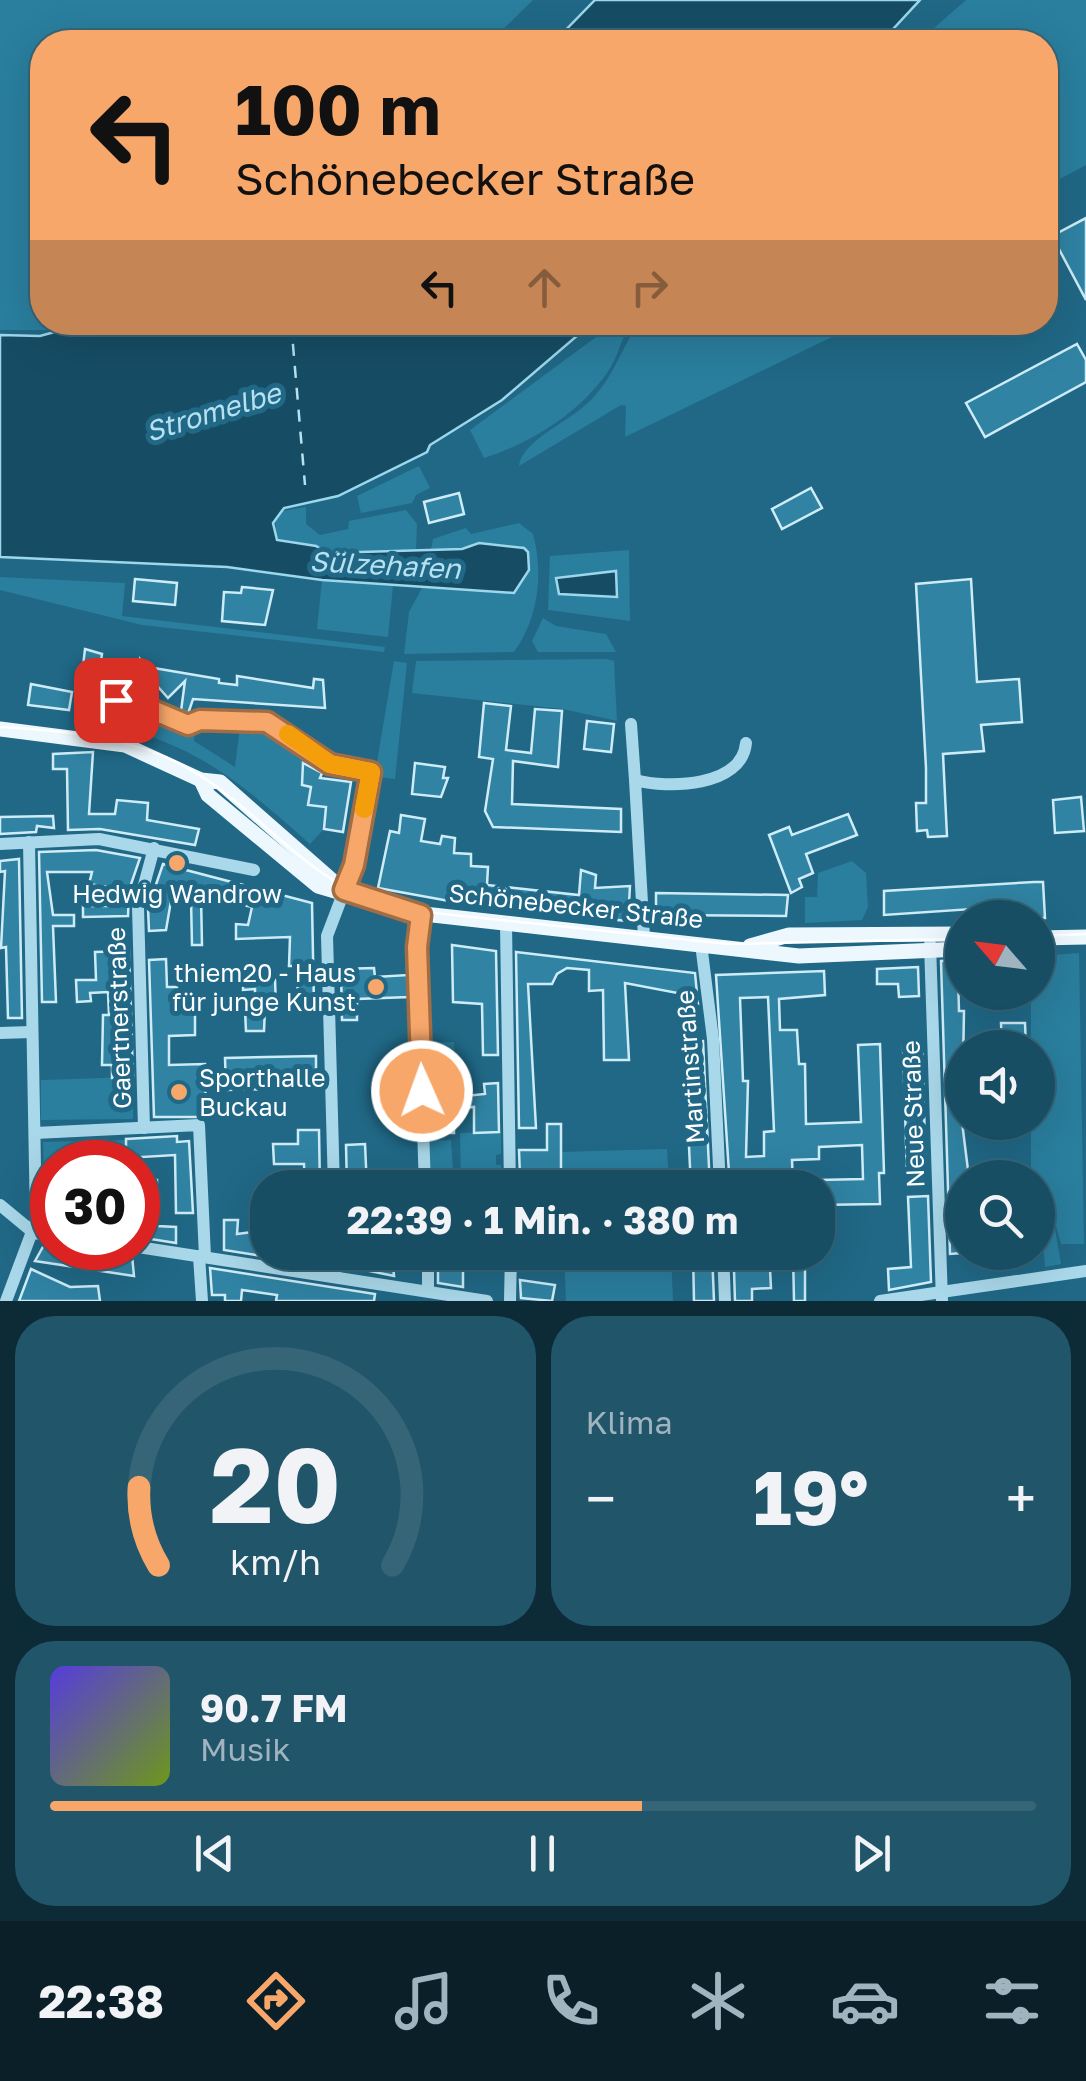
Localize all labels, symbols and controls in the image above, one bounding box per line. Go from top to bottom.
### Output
text: 100 m [235,66,441,150]
icon: left [70,70,200,200]
text: Schönebecker Straße [235,151,695,205]
icon: left [412,260,467,315]
icon: ahead [517,260,572,315]
icon: right [622,260,677,315]
water label: Stromelbe [141,375,286,448]
water label: Sülzehafen [309,544,463,585]
pin [74,658,159,743]
icon: arrive [89,673,144,728]
marker: Hedwig Wandrow [166,852,188,874]
street label: Schönebecker Straße [447,877,705,934]
place label: Hedwig Wandrow [72,878,282,909]
north arrow [945,900,1055,1010]
map controls [945,900,1055,1270]
street label: Gaertnerstraße [100,927,137,1110]
place label: thiem20 - Haus für junge Kunst [172,957,356,1017]
marker: thiem20 - Haus für junge Kunst [365,976,387,998]
street label: Martinstraße [669,989,710,1145]
button: sound [945,1030,1055,1140]
position arrow [370,1039,474,1143]
street label: Neue Straße [894,1040,931,1188]
place label: Sporthalle Buckau [199,1062,325,1122]
marker: Sporthalle Buckau [168,1081,190,1103]
speed limit sign: 30 [30,1140,160,1270]
button: search [945,1160,1055,1270]
text: 22:39 · 1 Min. · 380 m [347,1197,738,1242]
text: Klima [586,1403,672,1441]
text: 20 [210,1421,341,1546]
text: 19° [753,1451,869,1542]
text: − [586,1465,616,1531]
text: + [1006,1465,1036,1531]
text: km/h [230,1540,321,1583]
text: 90.7 FM [200,1685,348,1730]
text: Musik [200,1730,291,1768]
icon: previous [187,1826,242,1881]
icon: pause [515,1826,570,1881]
icon: next [844,1826,899,1881]
icon: directions [241,1966,311,2036]
icon: music [389,1966,459,2036]
icon: phone [536,1966,606,2036]
icon: climate [683,1966,753,2036]
icon: car [830,1966,900,2036]
icon: filters [977,1966,1047,2036]
text: 22:38 [39,1974,164,2028]

